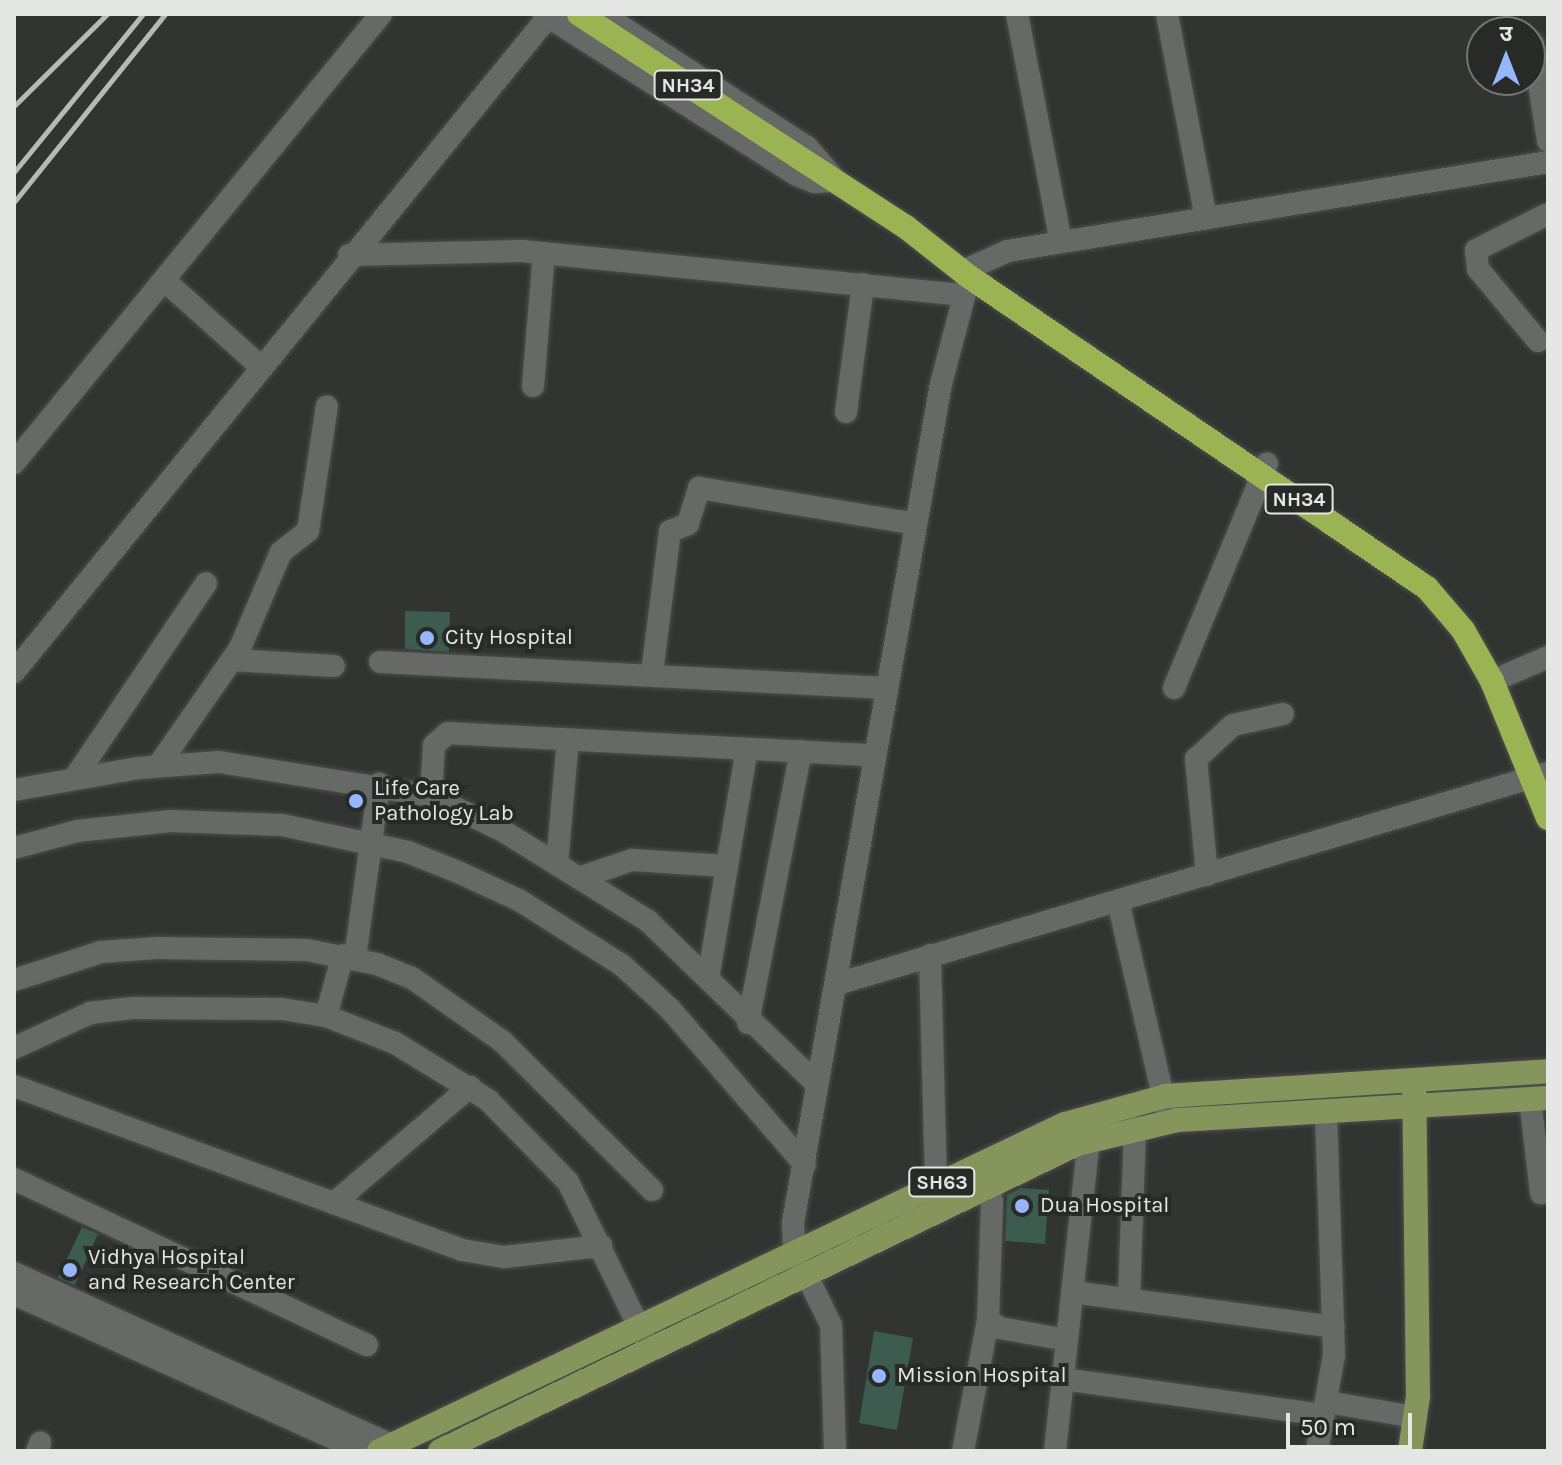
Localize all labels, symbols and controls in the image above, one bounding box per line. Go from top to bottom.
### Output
north arrow [1466,16,1546,96]
text: उ [1500,21,1512,47]
road number: NH34 [652,69,724,101]
road number: NH34 [1263,483,1335,515]
place label: City Hospital [445,625,573,651]
marker: City Hospital [416,627,438,649]
place label: Life Care Pathology Lab [374,775,514,826]
marker: Life Care Pathology Lab [345,790,367,812]
road number: SH63 [908,1166,976,1198]
place label: Dua Hospital [1040,1193,1169,1219]
marker: Dua Hospital [1011,1195,1033,1217]
place label: Vidhya Hospital and Research Center [88,1244,295,1296]
marker: Vidhya Hospital and Research Center [59,1259,81,1281]
place label: Mission Hospital [897,1363,1067,1389]
marker: Mission Hospital [868,1365,890,1387]
scale bar [1290,1397,1416,1447]
text: 50 m [1300,1413,1356,1441]

